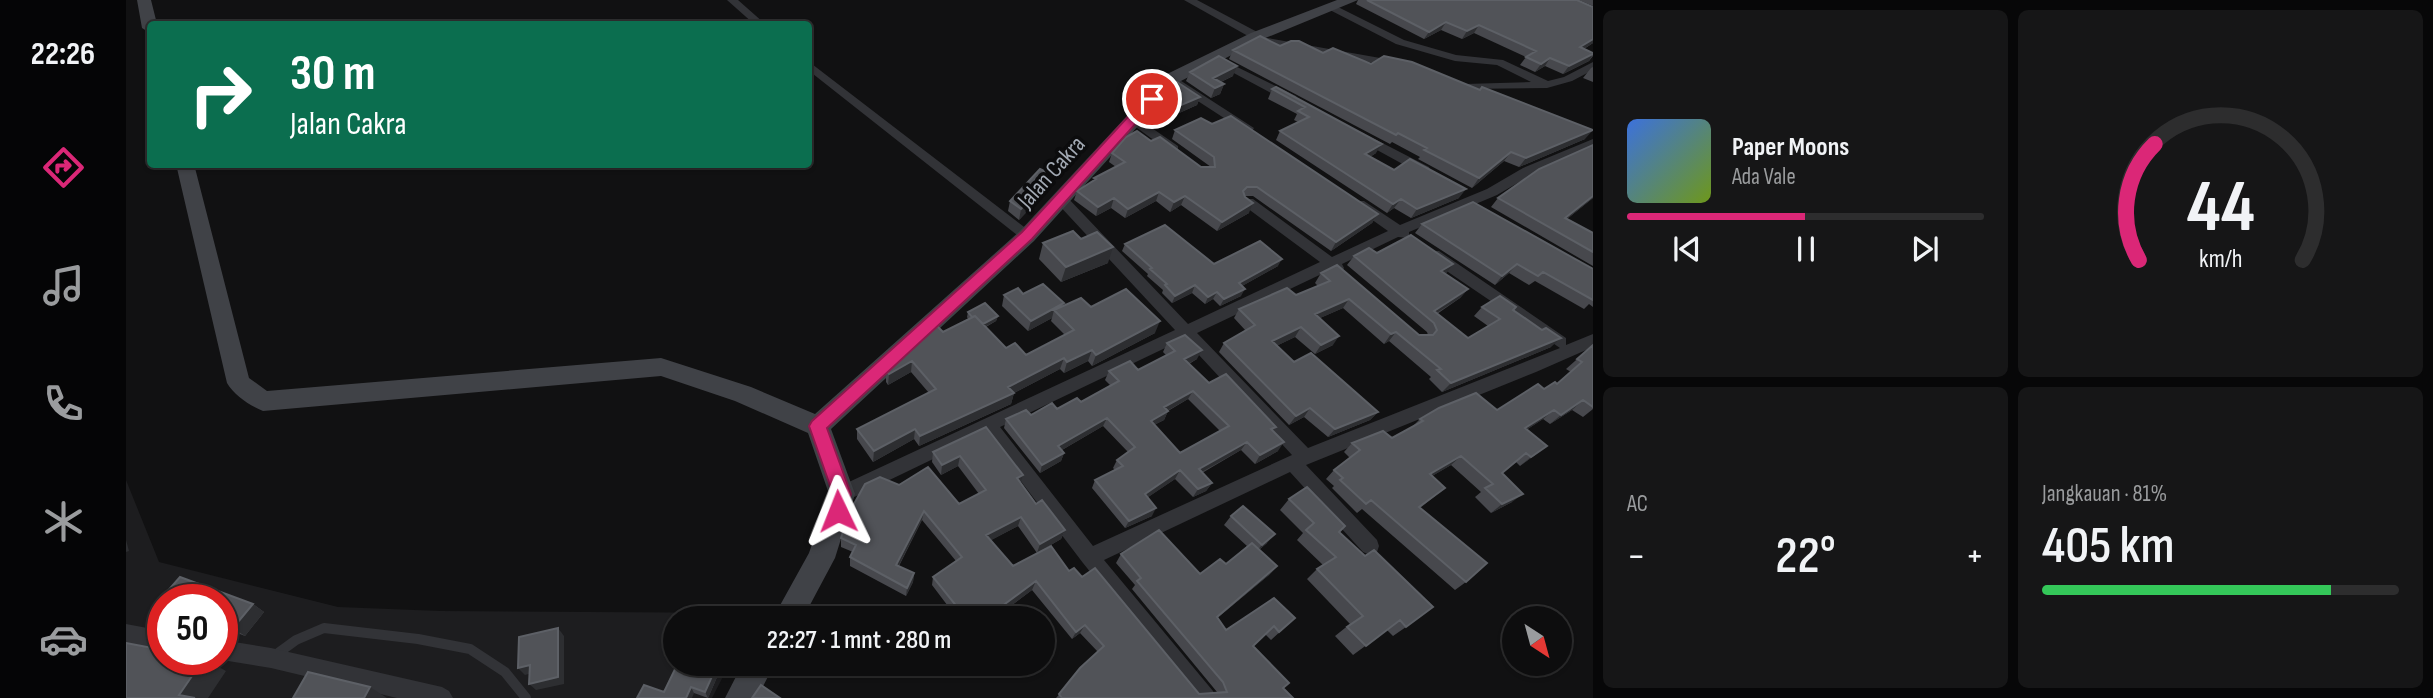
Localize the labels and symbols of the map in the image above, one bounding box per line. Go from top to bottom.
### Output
pin [1122,69,1182,129]
street label: Jalan Cakra [1011,130,1091,215]
position arrow [801,474,875,548]
speed limit sign: 50 [147,584,238,675]
north arrow [1502,606,1572,676]

